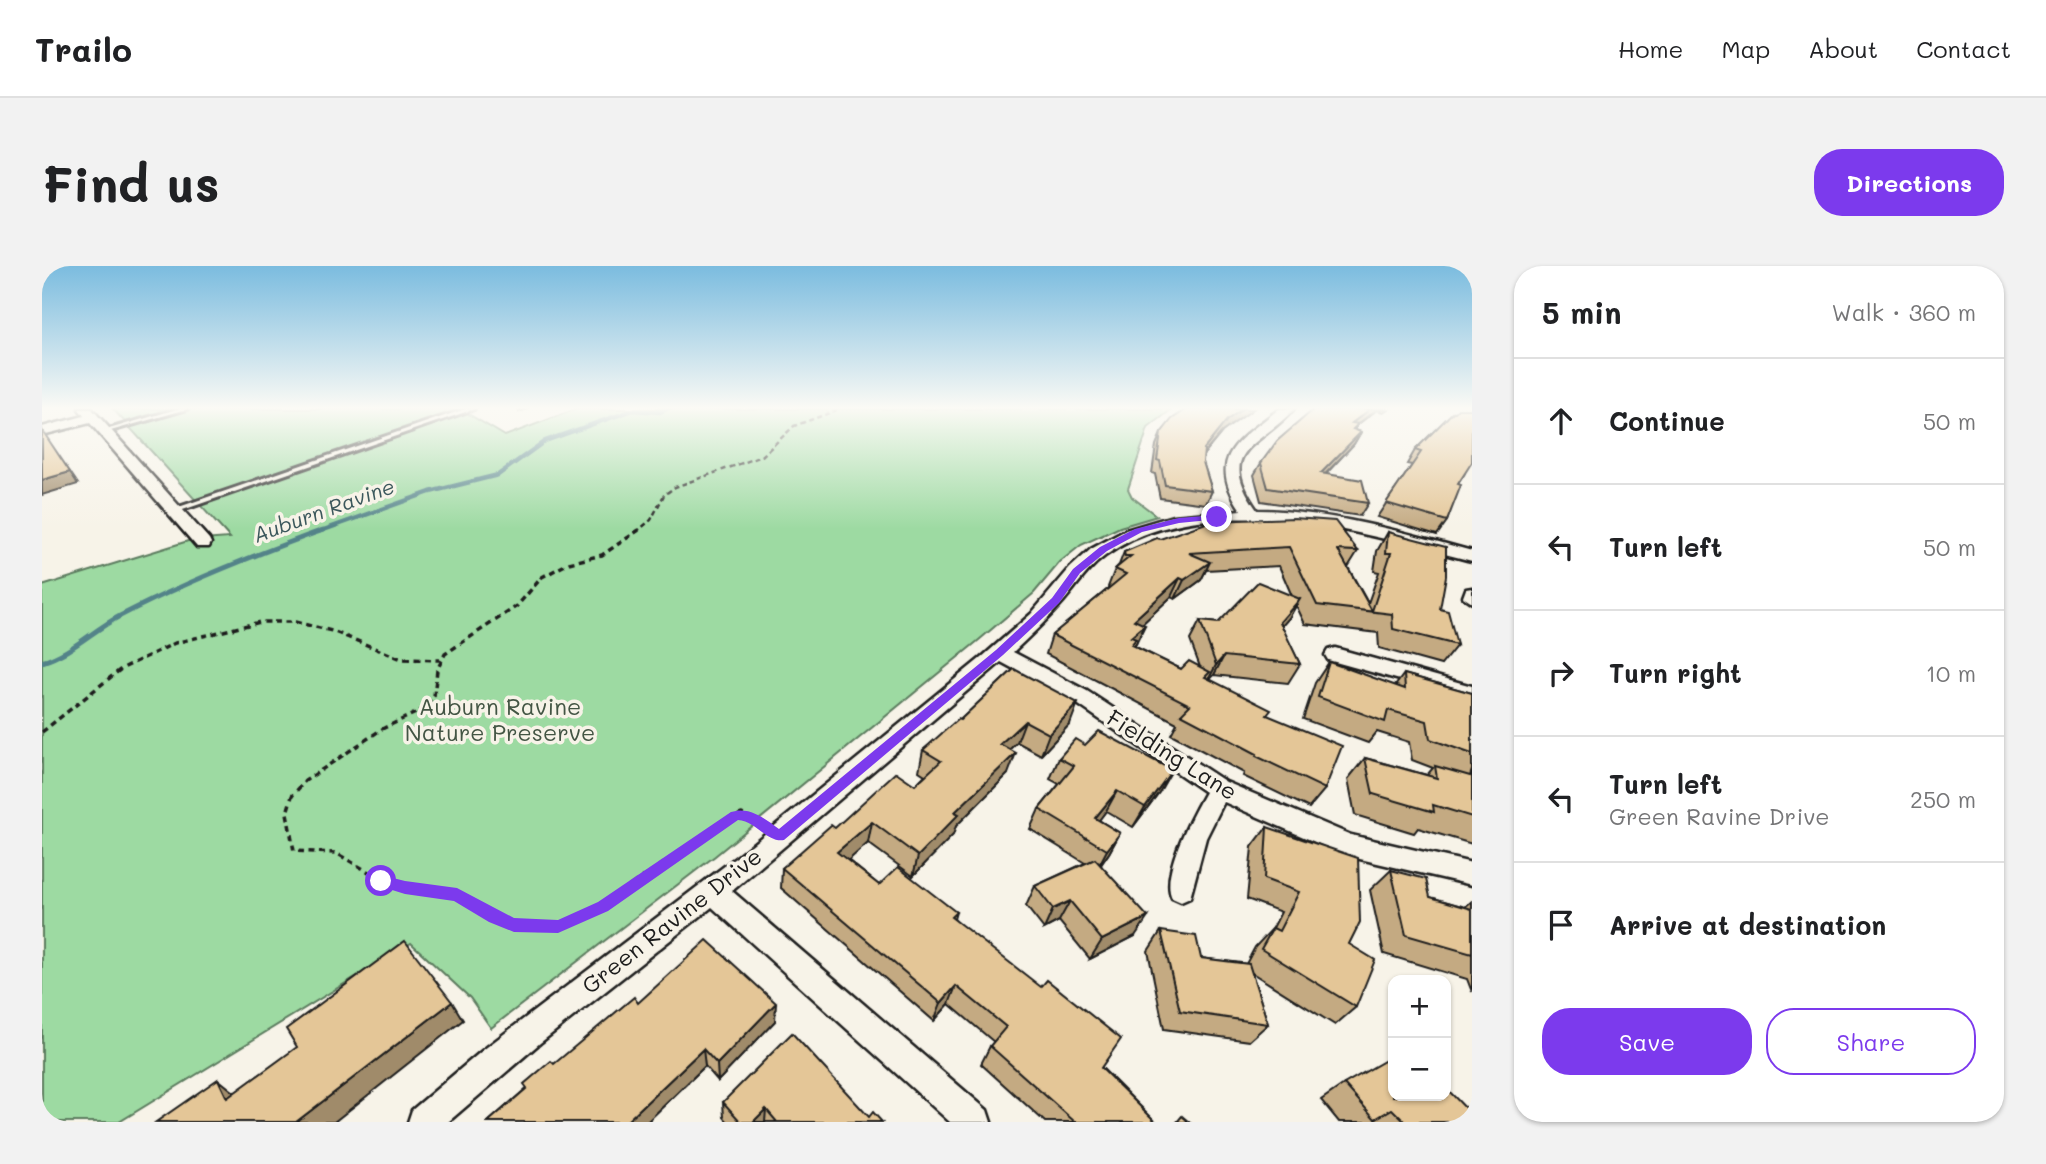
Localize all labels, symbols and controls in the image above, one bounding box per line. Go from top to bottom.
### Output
text: Trailo [35,27,132,70]
text: Home [1618,33,1683,64]
text: Map [1721,33,1770,64]
text: About [1808,33,1878,64]
text: Contact [1916,33,2011,64]
button: Directions [1814,149,2004,216]
text: Find us [42,151,220,214]
text: 5 min [1542,292,1622,332]
text: Walk · 360 m [1831,297,1976,327]
icon: ahead [1542,402,1580,440]
text: Continue [1609,404,1725,438]
text: 50 m [1923,406,1976,436]
water label: Auburn Ravine [249,472,398,548]
route end [1201,501,1232,532]
icon: left [1542,528,1580,566]
text: Turn left [1609,530,1722,564]
text: 50 m [1923,532,1976,562]
icon: right [1542,654,1580,692]
text: Turn right [1609,656,1742,690]
text: 10 m [1926,658,1976,688]
park label: Auburn Ravine Nature Preserve [405,691,595,747]
street label: Fielding Lane [1102,702,1243,806]
text: Turn left [1609,767,1722,801]
icon: left [1542,780,1580,818]
text: 250 m [1910,784,1976,814]
text: Green Ravine Drive [1609,801,1830,831]
street label: Green Ravine Drive [575,840,768,1000]
route start [365,865,396,896]
icon: arrive [1542,906,1580,944]
text: Arrive at destination [1609,908,1886,942]
map controls [1388,975,1451,1101]
button: + [1388,975,1451,1038]
button: Save [1542,1008,1752,1075]
button: Share [1766,1008,1976,1075]
button: − [1388,1038,1451,1101]

